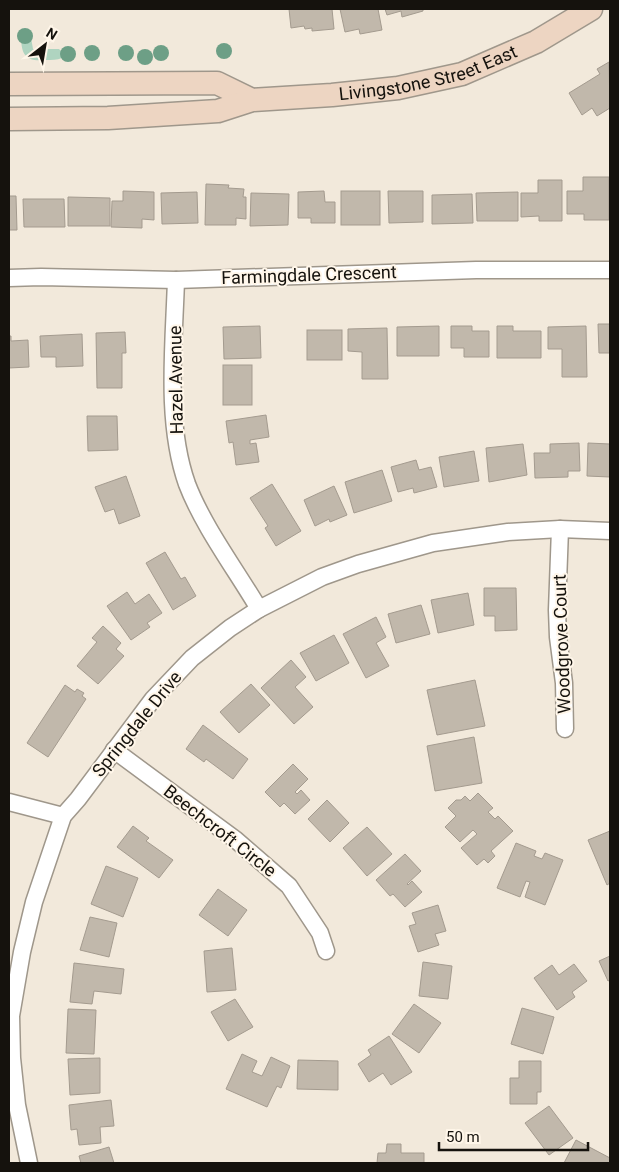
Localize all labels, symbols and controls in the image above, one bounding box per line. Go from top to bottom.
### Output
north arrow [20,20,70,70]
text: N [43,24,60,43]
street label: Livingstone Street East [338,41,520,104]
street label: Farmingdale Crescent [221,261,397,288]
street label: Hazel Avenue [164,325,187,435]
street label: Woodgrove Court [549,574,574,714]
street label: Springdale Drive [88,667,186,781]
street label: Beechcroft Circle [160,780,281,881]
scale bar [439,1120,588,1152]
text: 50 m [446,1128,480,1146]

